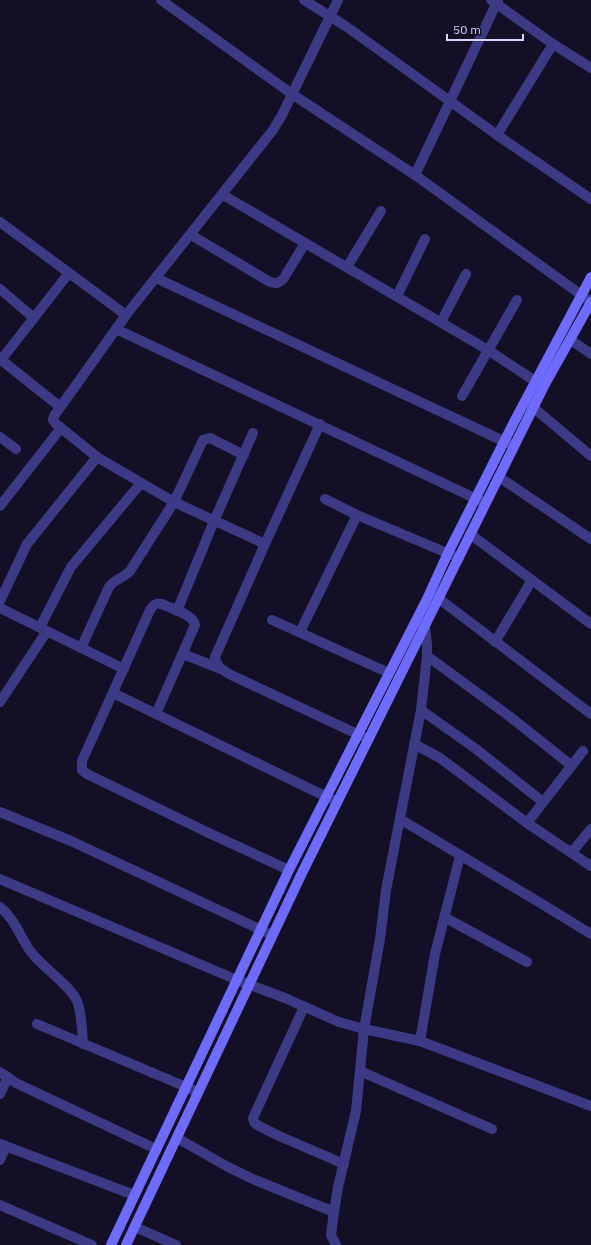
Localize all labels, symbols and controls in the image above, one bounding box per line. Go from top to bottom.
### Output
scale bar [447,16,523,42]
text: 50 m [453,22,481,37]

